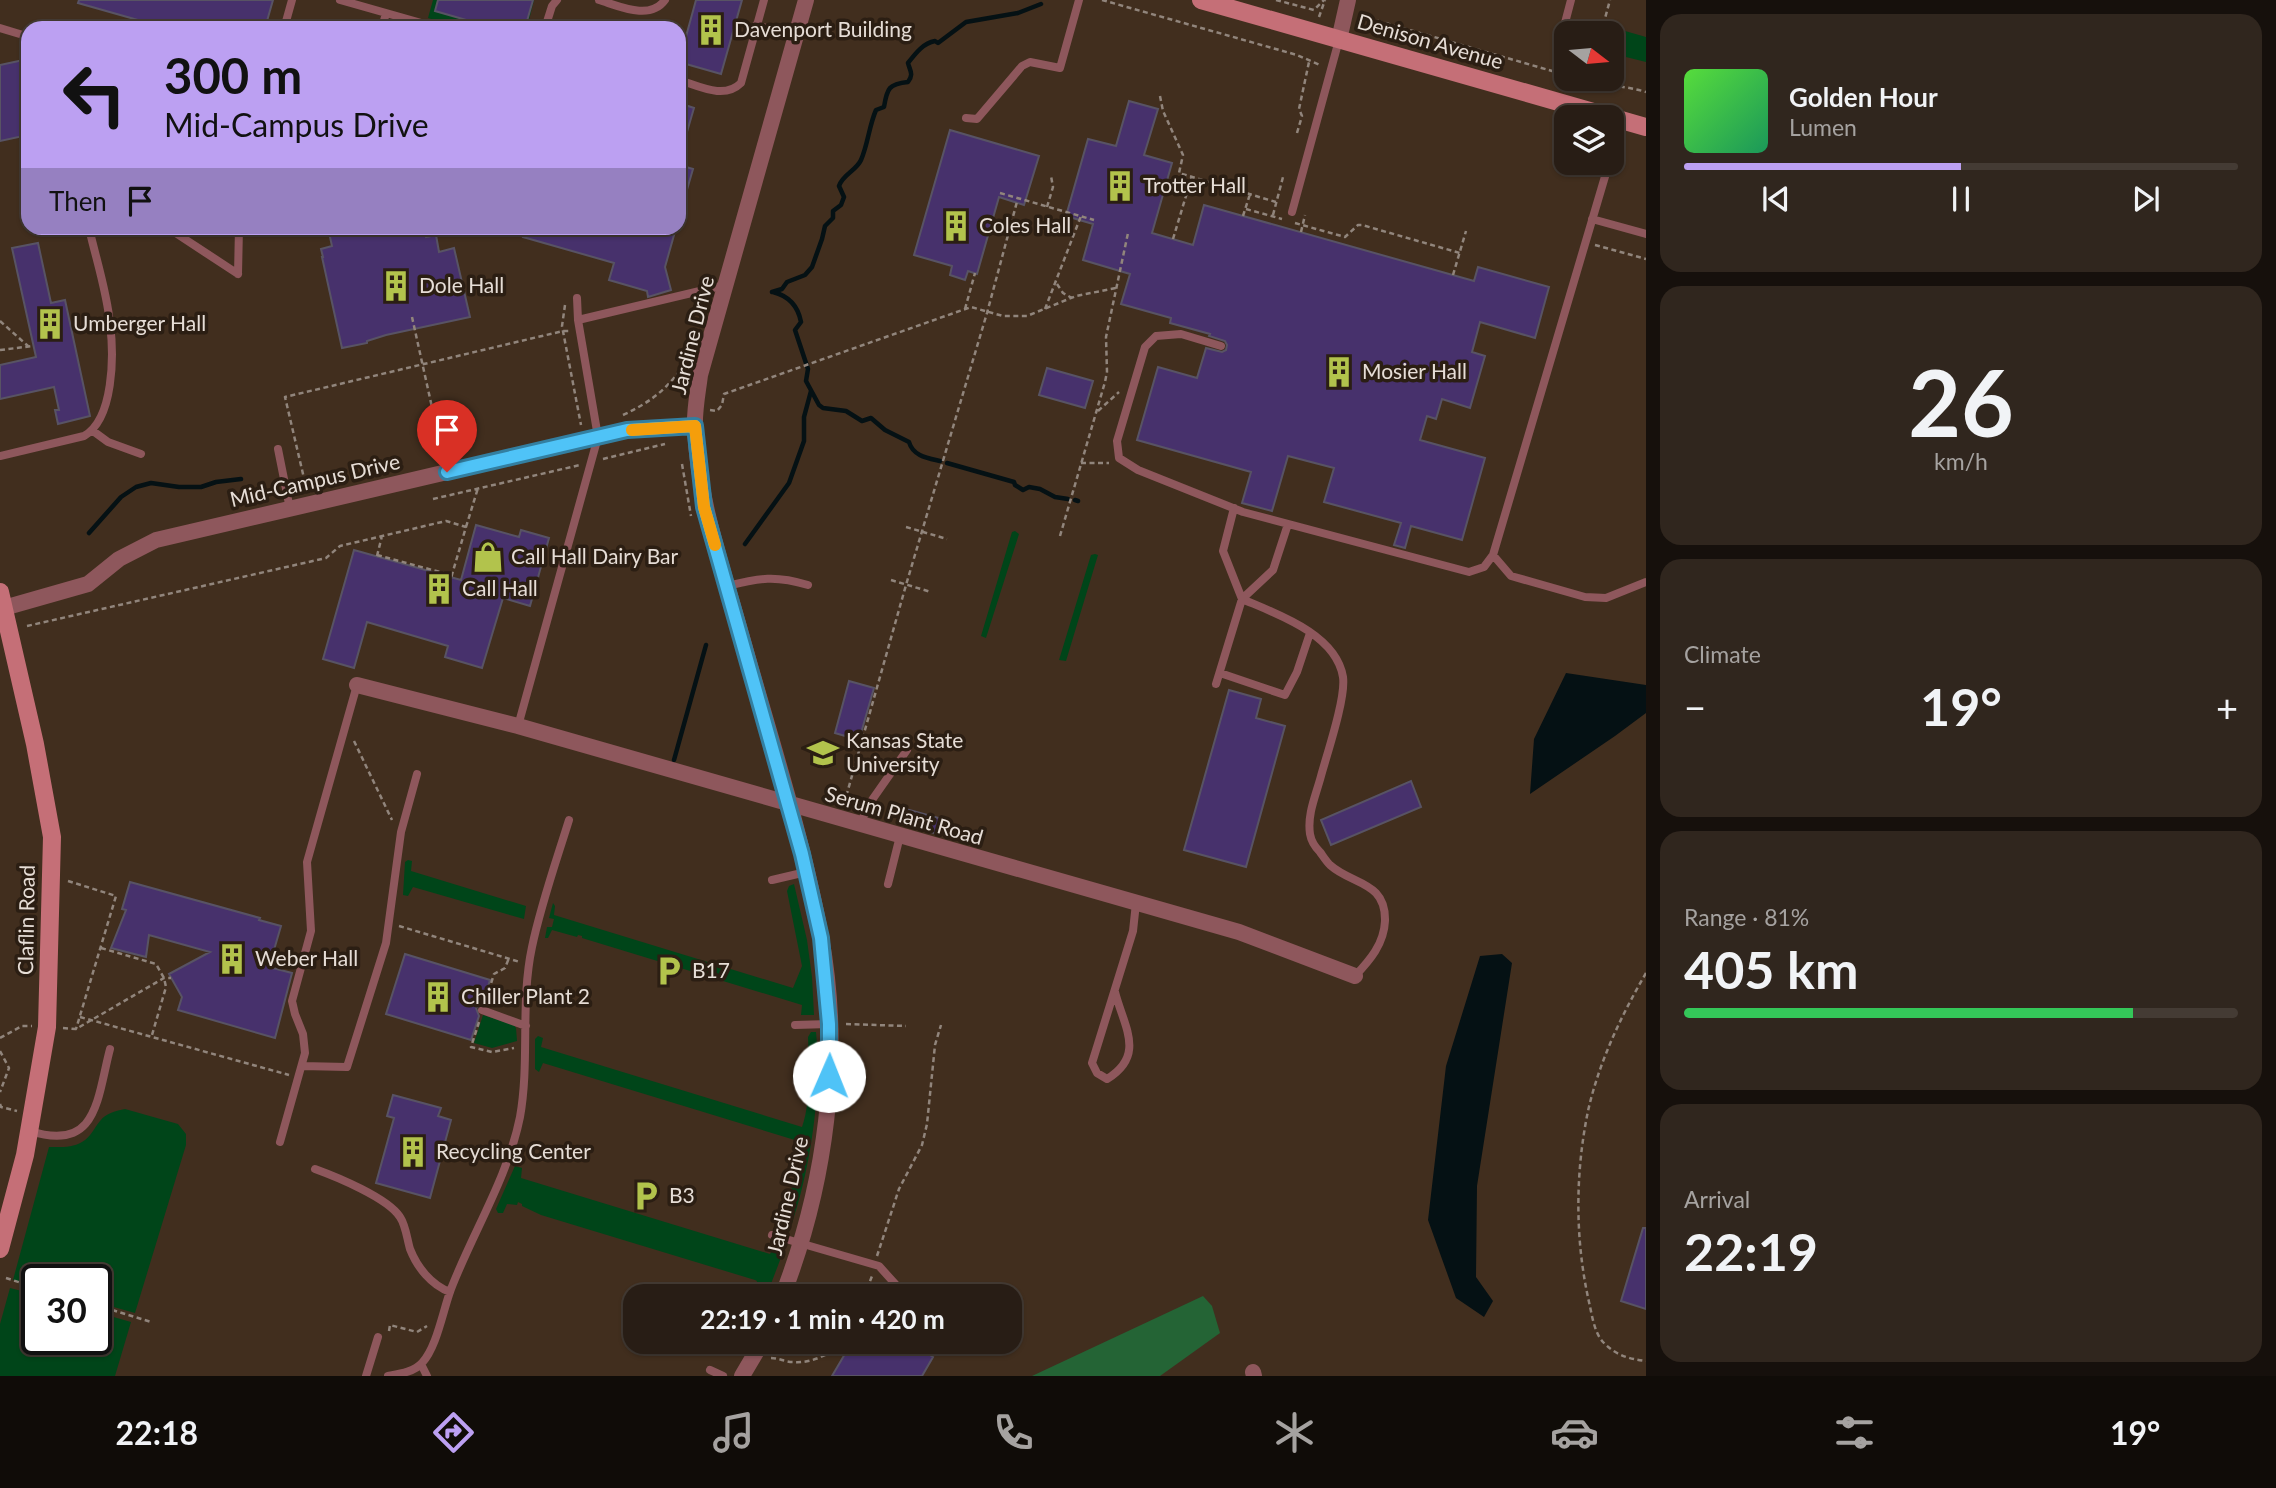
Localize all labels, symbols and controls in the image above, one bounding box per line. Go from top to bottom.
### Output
street label: Denison Avenue [1355,8,1506,73]
building icon: Davenport Building [694,13,728,47]
place label: Davenport Building [734,16,912,41]
north arrow [1554,21,1624,91]
map controls [1554,21,1624,175]
text: 300 m [164,46,302,104]
icon: left [49,49,140,140]
text: Golden Hour [1789,81,1938,113]
text: Mid-Campus Drive [164,105,429,144]
button: layers [1554,105,1624,175]
text: Lumen [1789,113,1857,141]
building icon: Trotter Hall [1103,169,1137,203]
place label: Trotter Hall [1143,172,1246,197]
icon: previous [1757,180,1795,218]
icon: pause [1942,180,1980,218]
icon: next [2127,180,2165,218]
icon: arrive [121,182,159,220]
text: Then [49,185,107,217]
building icon: Coles Hall [939,209,973,243]
place label: Coles Hall [979,212,1071,237]
building icon: Dole Hall [379,269,413,303]
place label: Dole Hall [419,272,504,297]
street label: Jardine Drive [665,273,718,396]
building icon: Umberger Hall [33,307,67,341]
place label: Umberger Hall [73,310,206,335]
text: 26 [1908,347,2014,456]
building icon: Mosier Hall [1322,355,1356,389]
place label: Mosier Hall [1362,358,1467,383]
pin [417,400,477,472]
icon: arrive [428,411,466,449]
text: km/h [1934,447,1988,475]
street label: Mid-Campus Drive [227,448,402,511]
shop icon: Call Hall Dairy Bar [471,540,505,574]
place label: Call Hall Dairy Bar [511,543,679,568]
building icon: Call Hall [422,572,456,606]
place label: Call Hall [462,575,538,600]
text: Climate [1684,640,1761,668]
text: 19° [1920,675,2002,737]
text: − [1684,684,1706,730]
text: + [2216,684,2238,730]
place label: Kansas State University [846,727,963,776]
school or university icon: Kansas State University [806,736,840,770]
street label: Serum Plant Road [822,780,986,849]
street label: Claflin Road [12,865,39,975]
text: Range · 81% [1684,903,1809,931]
text: 405 km [1684,938,1858,1000]
building icon: Weber Hall [215,942,249,976]
place label: Weber Hall [255,945,358,970]
parking icon: B17 [652,954,686,988]
place label: B17 [692,957,730,982]
building icon: Chiller Plant 2 [421,980,455,1014]
place label: Chiller Plant 2 [461,983,590,1008]
position arrow [792,1039,866,1113]
street label: Jardine Drive [761,1134,812,1258]
building icon: Recycling Center [396,1135,430,1169]
place label: Recycling Center [436,1138,591,1163]
parking icon: B3 [629,1179,663,1213]
place label: B3 [669,1182,695,1207]
text: Arrival [1684,1185,1750,1213]
text: 22:19 [1684,1220,1818,1282]
speed limit sign: 30 [21,1264,112,1355]
text: 22:19 · 1 min · 420 m [700,1303,945,1335]
icon: directions [429,1408,478,1457]
icon: music [709,1408,758,1457]
icon: phone [989,1408,1038,1457]
icon: climate [1270,1408,1319,1457]
icon: car [1550,1408,1599,1457]
icon: filters [1830,1408,1879,1457]
text: 22:18 [116,1413,198,1452]
text: 19° [2110,1413,2160,1452]

